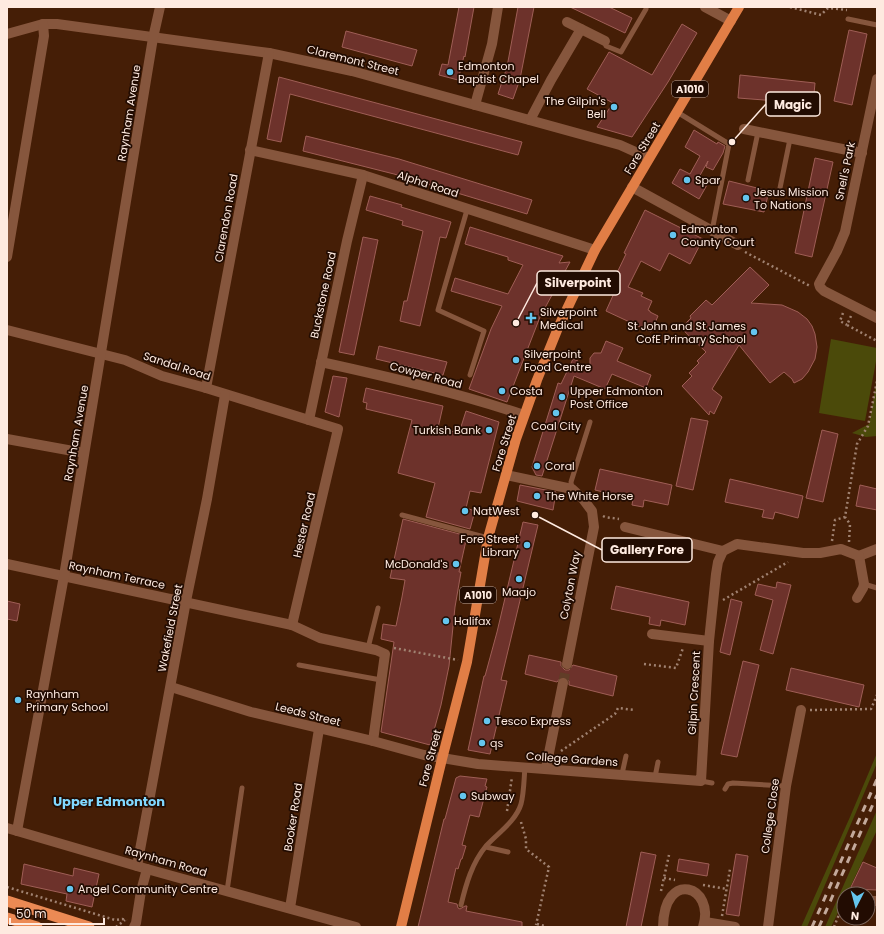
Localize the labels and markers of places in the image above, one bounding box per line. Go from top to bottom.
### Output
place label: Edmonton Baptist Chapel [458,58,539,87]
marker: Edmonton Baptist Chapel [445,67,455,77]
callout: Magic [766,92,820,116]
place label: The Gilpin's Bell [545,93,606,122]
marker: The Gilpin's Bell [609,102,619,112]
place label: Spar [695,172,720,188]
marker: Spar [682,175,692,185]
place label: Jesus Mission To Nations [754,184,829,213]
marker: Jesus Mission To Nations [741,193,751,203]
place label: Edmonton County Court [681,221,754,250]
marker: Edmonton County Court [668,230,678,240]
callout: Silverpoint [537,271,620,295]
place label: Silverpoint Medical [540,304,597,333]
marker: Silverpoint Medical [525,312,537,324]
place label: St John and St James CofE Primary School [627,318,746,347]
marker: St John and St James CofE Primary School [749,327,759,337]
place label: Silverpoint Food Centre [524,346,591,375]
marker: Silverpoint Food Centre [511,355,521,365]
place label: Costa [510,383,543,399]
place label: Upper Edmonton Post Office [570,383,663,412]
marker: Costa [497,386,507,396]
marker: Upper Edmonton Post Office [557,392,567,402]
marker: Coal City [551,408,561,418]
place label: Coal City [531,418,582,434]
place label: Turkish Bank [413,422,481,438]
marker: Turkish Bank [484,425,494,435]
place label: Coral [545,458,575,474]
marker: Coral [532,461,542,471]
place label: The White Horse [545,488,633,504]
marker: The White Horse [532,491,542,501]
place label: NatWest [473,503,519,519]
marker: NatWest [460,506,470,516]
place label: Fore Street Library [460,531,520,560]
callout: Gallery Fore [602,538,692,562]
marker: Fore Street Library [522,540,532,550]
place label: McDonald's [385,556,448,572]
marker: McDonald's [451,559,461,569]
marker: Maajo [514,574,524,584]
place label: Maajo [502,584,536,600]
place label: Halifax [454,613,492,629]
marker: Halifax [441,616,451,626]
place label: Raynham Primary School [26,686,108,715]
marker: Raynham Primary School [13,695,23,705]
place label: Tesco Express [495,713,571,729]
marker: Tesco Express [482,716,492,726]
place label: qs [490,735,503,751]
marker: qs [477,738,487,748]
place label: Subway [471,788,515,804]
marker: Subway [458,791,468,801]
place label: Angel Community Centre [78,881,218,897]
marker: Angel Community Centre [65,884,75,894]

